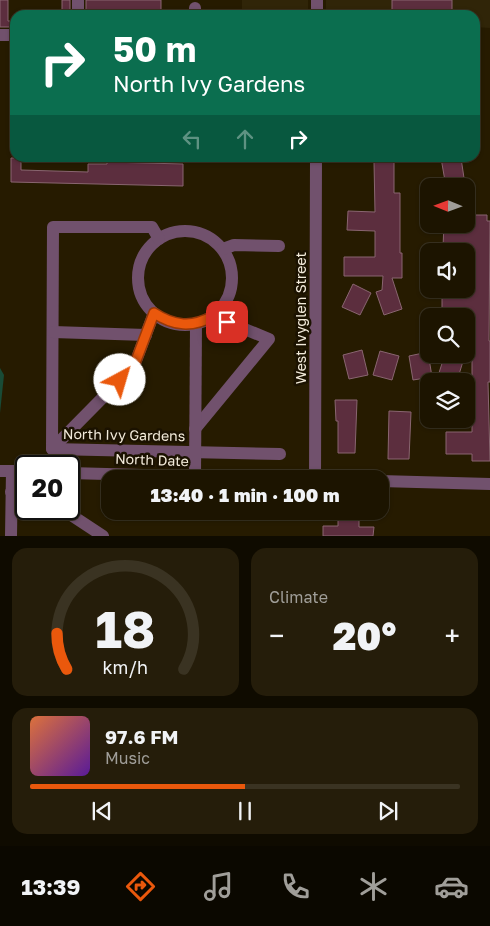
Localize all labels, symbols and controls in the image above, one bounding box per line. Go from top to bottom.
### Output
text: 50 m [113,28,196,70]
icon: right [30,30,95,95]
text: North Ivy Gardens [113,70,305,97]
icon: left [178,125,206,153]
icon: ahead [231,125,259,153]
icon: right [284,125,312,153]
north arrow [420,178,475,232]
map controls [420,178,475,428]
button: sound [420,243,475,298]
street label: West Ivyglen Street [292,252,309,384]
pin [206,301,248,343]
icon: arrive [213,308,241,336]
button: search [420,308,475,363]
position arrow [93,353,145,405]
button: layers [420,373,475,428]
street label: North Ivy Gardens [63,425,185,444]
street label: North Date [115,450,189,469]
speed limit sign: 20 [15,455,80,520]
text: 13:40 · 1 min · 100 m [150,483,340,506]
text: Climate [269,587,328,607]
text: 18 [95,597,156,659]
text: 20° [333,613,396,658]
text: − [269,619,284,652]
text: + [445,619,460,652]
text: km/h [103,656,148,678]
text: 97.6 FM [105,725,179,748]
text: Music [105,748,150,768]
icon: previous [88,797,116,825]
icon: pause [231,797,259,825]
icon: next [374,797,402,825]
icon: directions [123,869,158,904]
icon: music [201,869,236,904]
icon: phone [278,869,313,904]
icon: climate [356,869,391,904]
icon: car [434,869,469,904]
text: 13:39 [21,873,81,900]

